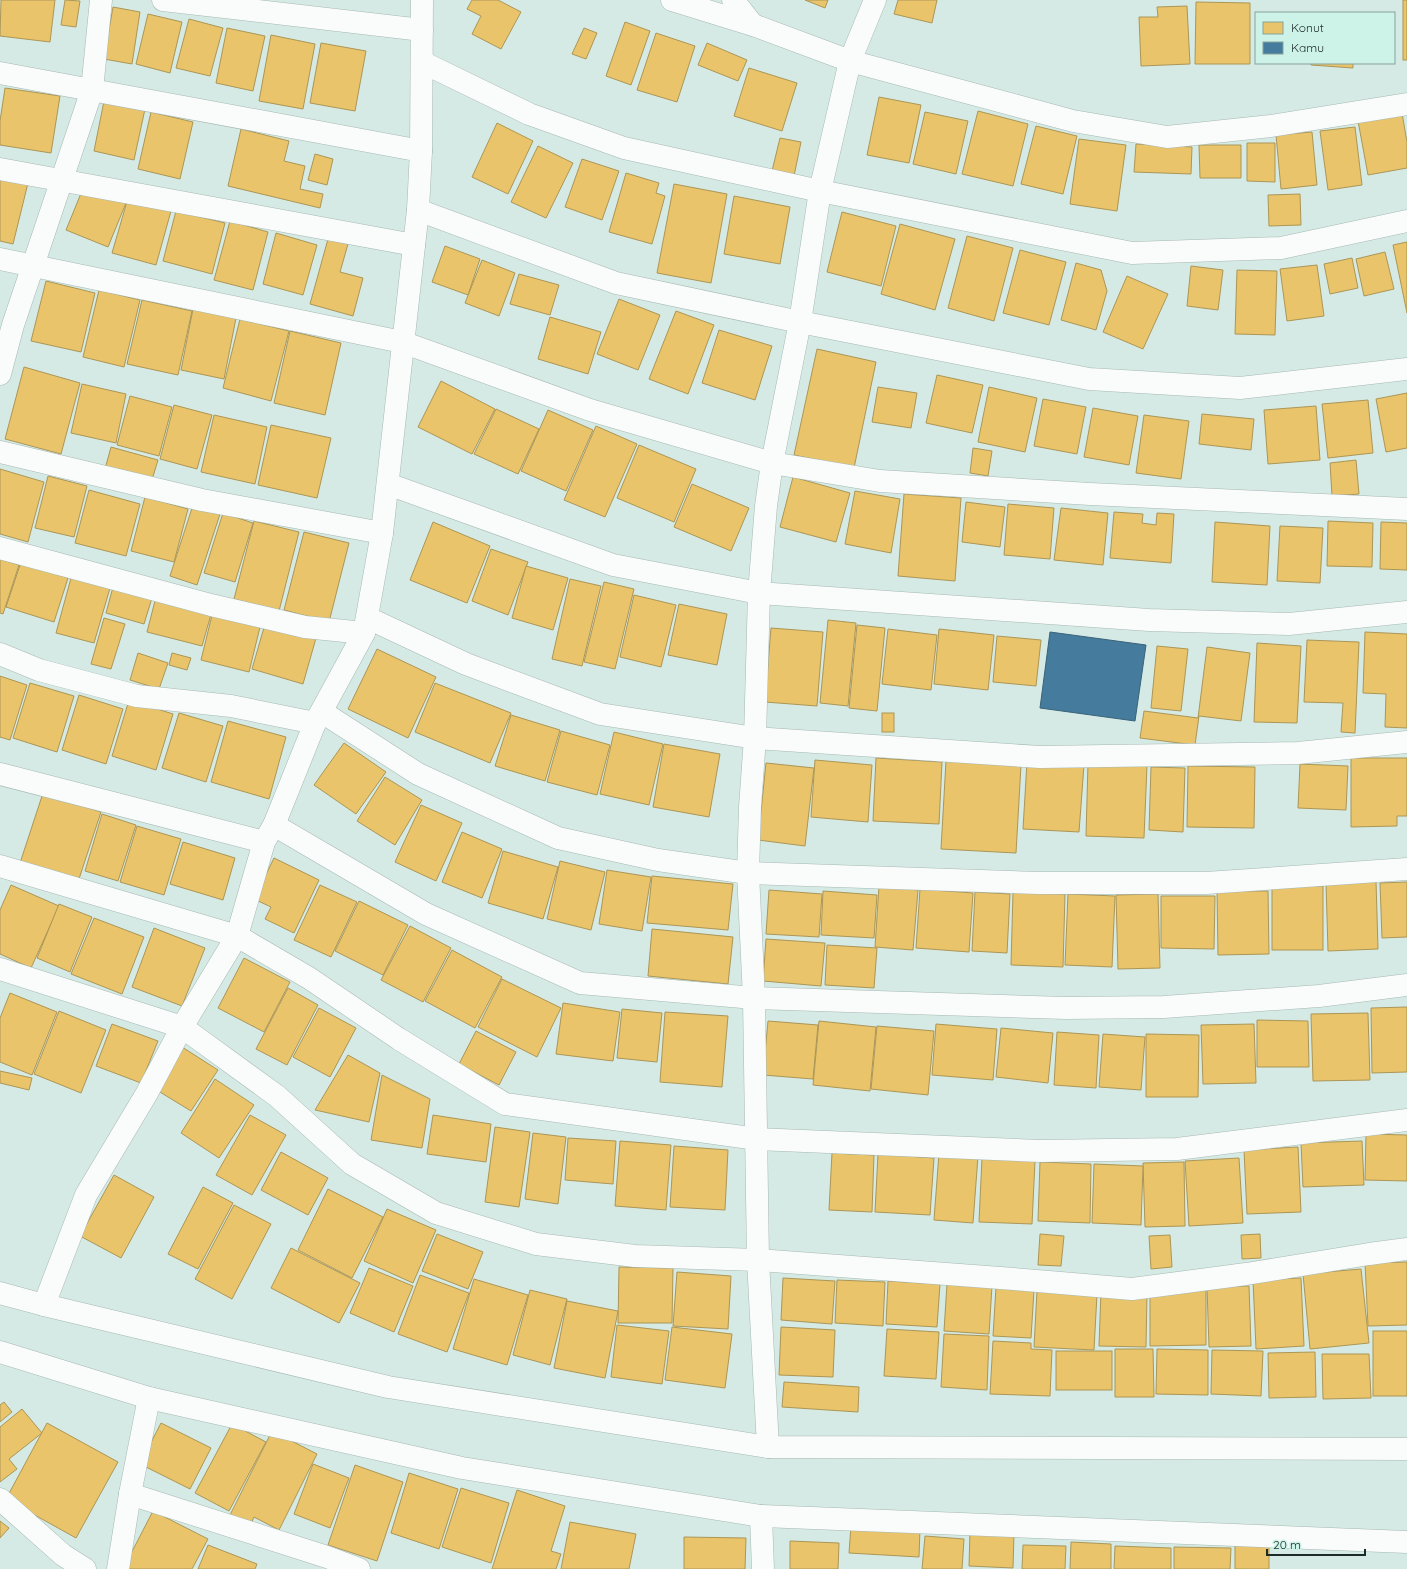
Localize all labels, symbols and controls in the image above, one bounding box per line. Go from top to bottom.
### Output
legend [1255,12,1395,64]
text: Konut [1291,20,1324,35]
text: Kamu [1291,40,1324,55]
scale bar [1267,1531,1365,1557]
text: 20 m [1273,1537,1301,1552]

